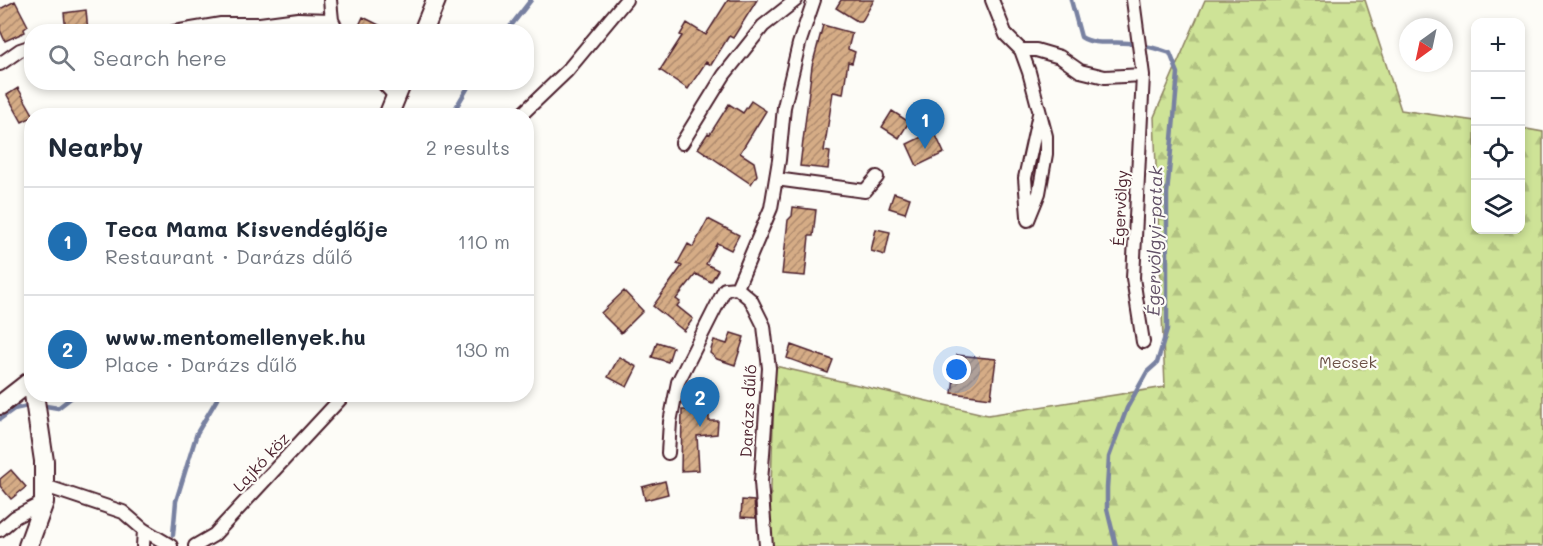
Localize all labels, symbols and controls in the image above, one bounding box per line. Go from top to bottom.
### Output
north arrow [1399,18,1453,72]
map controls [1471,18,1525,234]
button: + [1471,18,1525,72]
search box [24,24,534,90]
icon: search [45,41,78,74]
text: Search here [93,43,227,72]
button: − [1471,72,1525,126]
pin: 1 [906,100,944,149]
button: locate [1471,126,1525,180]
text: Nearby [48,130,143,164]
text: 2 results [426,134,510,160]
water label: Égervölgyi-patak [1141,166,1167,316]
street label: Égervölgy [1107,169,1132,246]
button: layers [1471,180,1525,234]
text: Teca Mama Kisvendéglője [105,214,388,243]
text: 1 [63,228,72,254]
text: 110 m [457,228,510,254]
text: Restaurant · Darázs dűlő [105,243,352,269]
text: www.mentomellenyek.hu [105,322,366,351]
text: 2 [62,336,73,362]
text: 130 m [455,336,510,362]
text: Place · Darázs dűlő [105,351,297,377]
park label: Mecsek [1319,351,1377,372]
your location [942,355,971,384]
street label: Darázs dűlő [735,364,760,458]
pin: 2 [680,378,720,427]
street label: Lajkó köz [228,427,294,496]

